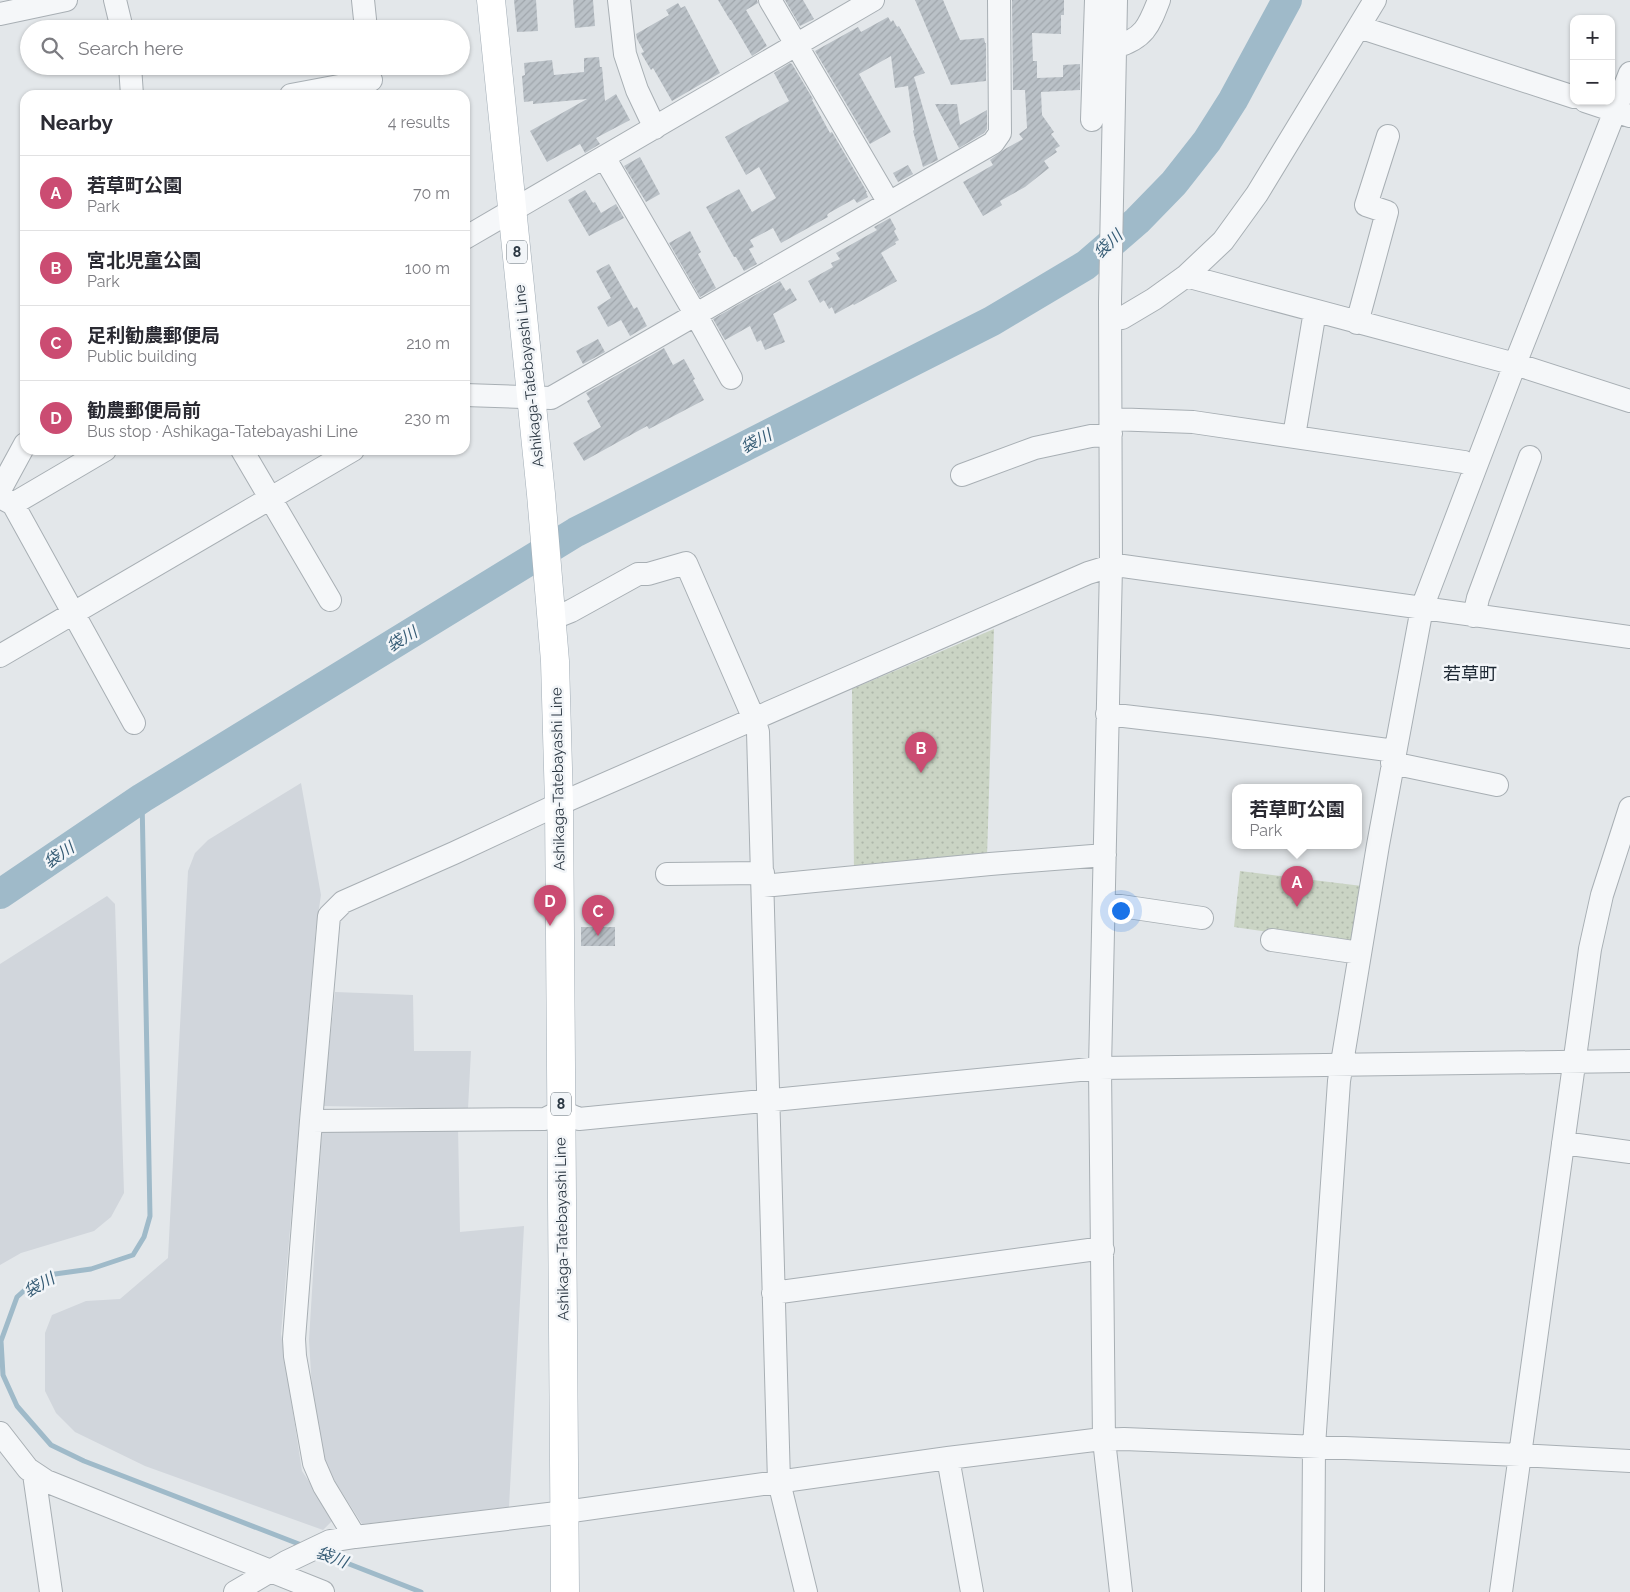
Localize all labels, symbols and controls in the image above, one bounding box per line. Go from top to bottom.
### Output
map controls [1570,15,1615,105]
button: + [1570,15,1615,60]
search box [20,20,470,75]
icon: search [38,34,66,62]
text: Search here [78,37,184,59]
button: − [1570,60,1615,105]
text: Nearby [40,110,113,135]
text: 4 results [388,113,450,132]
text: 若草町公園 [87,174,182,196]
text: A [51,184,61,203]
text: 70 m [413,184,450,203]
text: Park [87,197,120,216]
water label: 袋川 [1090,225,1128,262]
road number: 8 [507,240,527,264]
text: 宮北児童公園 [87,249,201,271]
text: B [51,259,61,278]
text: 100 m [405,259,450,278]
text: Park [87,272,120,291]
street label: Ashikaga-Tatebayashi Line [510,284,548,468]
text: 足利勧農郵便局 [87,324,220,346]
text: C [51,334,61,353]
text: 210 m [406,334,450,353]
text: Public building [87,347,197,366]
text: 勧農郵便局前 [87,399,201,421]
text: D [50,409,62,428]
text: 230 m [405,409,450,428]
text: Bus stop · Ashikaga-Tatebayashi Line [87,422,358,441]
water label: 袋川 [737,424,776,457]
water label: 袋川 [383,622,422,655]
district label: 若草町 [1443,663,1497,684]
street label: Ashikaga-Tatebayashi Line [547,687,569,871]
pin: B [905,732,937,773]
popup [1232,784,1362,849]
text: 若草町公園 [1249,798,1345,820]
text: Park [1249,821,1282,840]
water label: 袋川 [40,837,79,872]
pin: A [1281,866,1313,907]
pin: D [534,885,566,926]
pin: C [582,895,614,936]
your location [1108,898,1134,924]
road number: 8 [551,1092,571,1116]
street label: Ashikaga-Tatebayashi Line [551,1137,573,1321]
water label: 袋川 [20,1268,59,1301]
water label: 袋川 [314,1542,352,1572]

